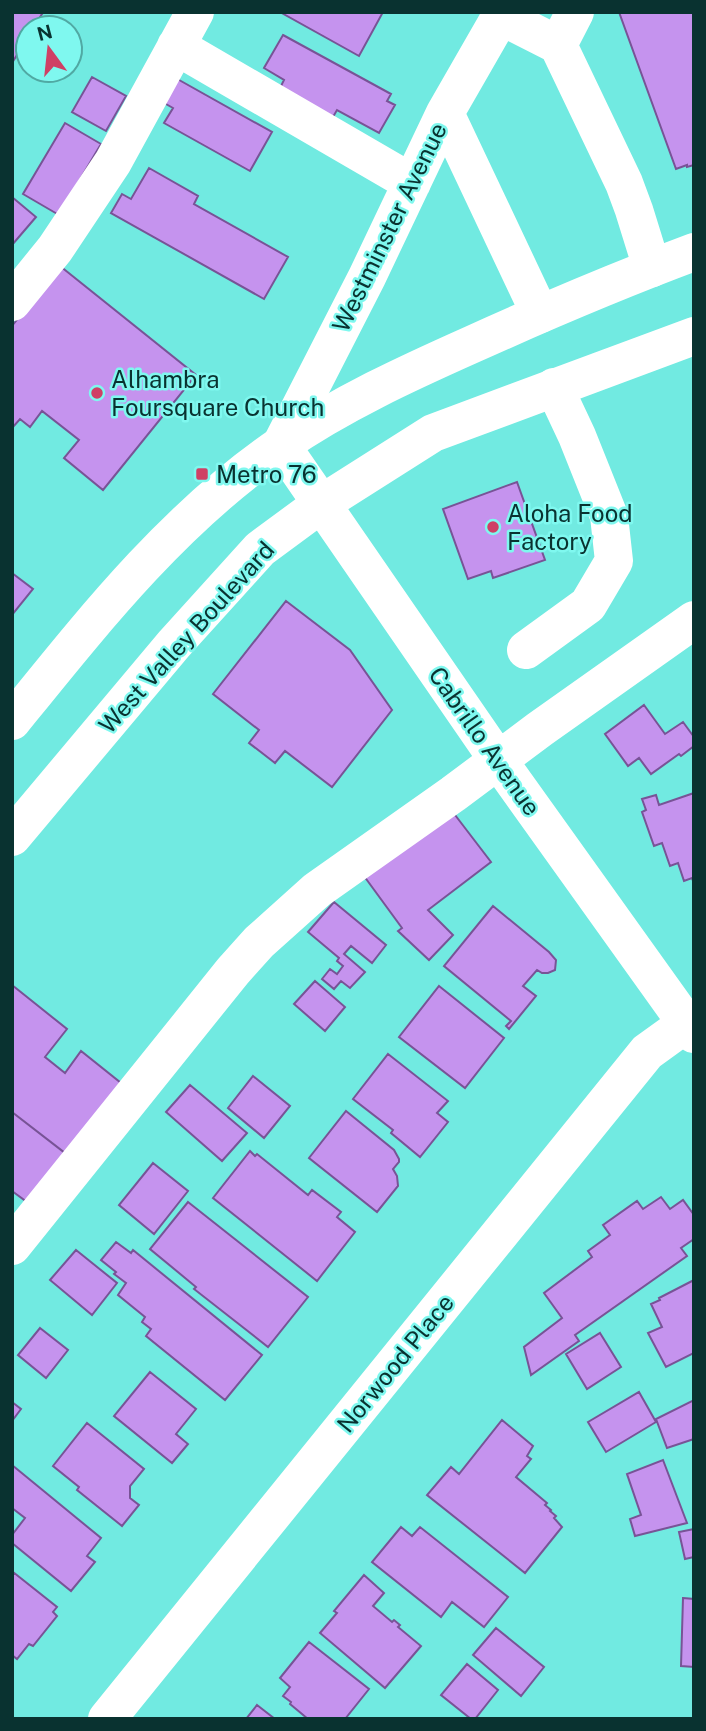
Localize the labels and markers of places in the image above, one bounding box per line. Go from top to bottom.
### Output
place label: Alhambra Foursquare Church [111,365,324,421]
marker: Alhambra Foursquare Church [89,385,105,401]
place label: Metro 76 [216,460,317,488]
marker: Metro 76 [194,466,210,482]
place label: Aloha Food Factory [507,499,633,555]
marker: Aloha Food Factory [485,519,501,535]

